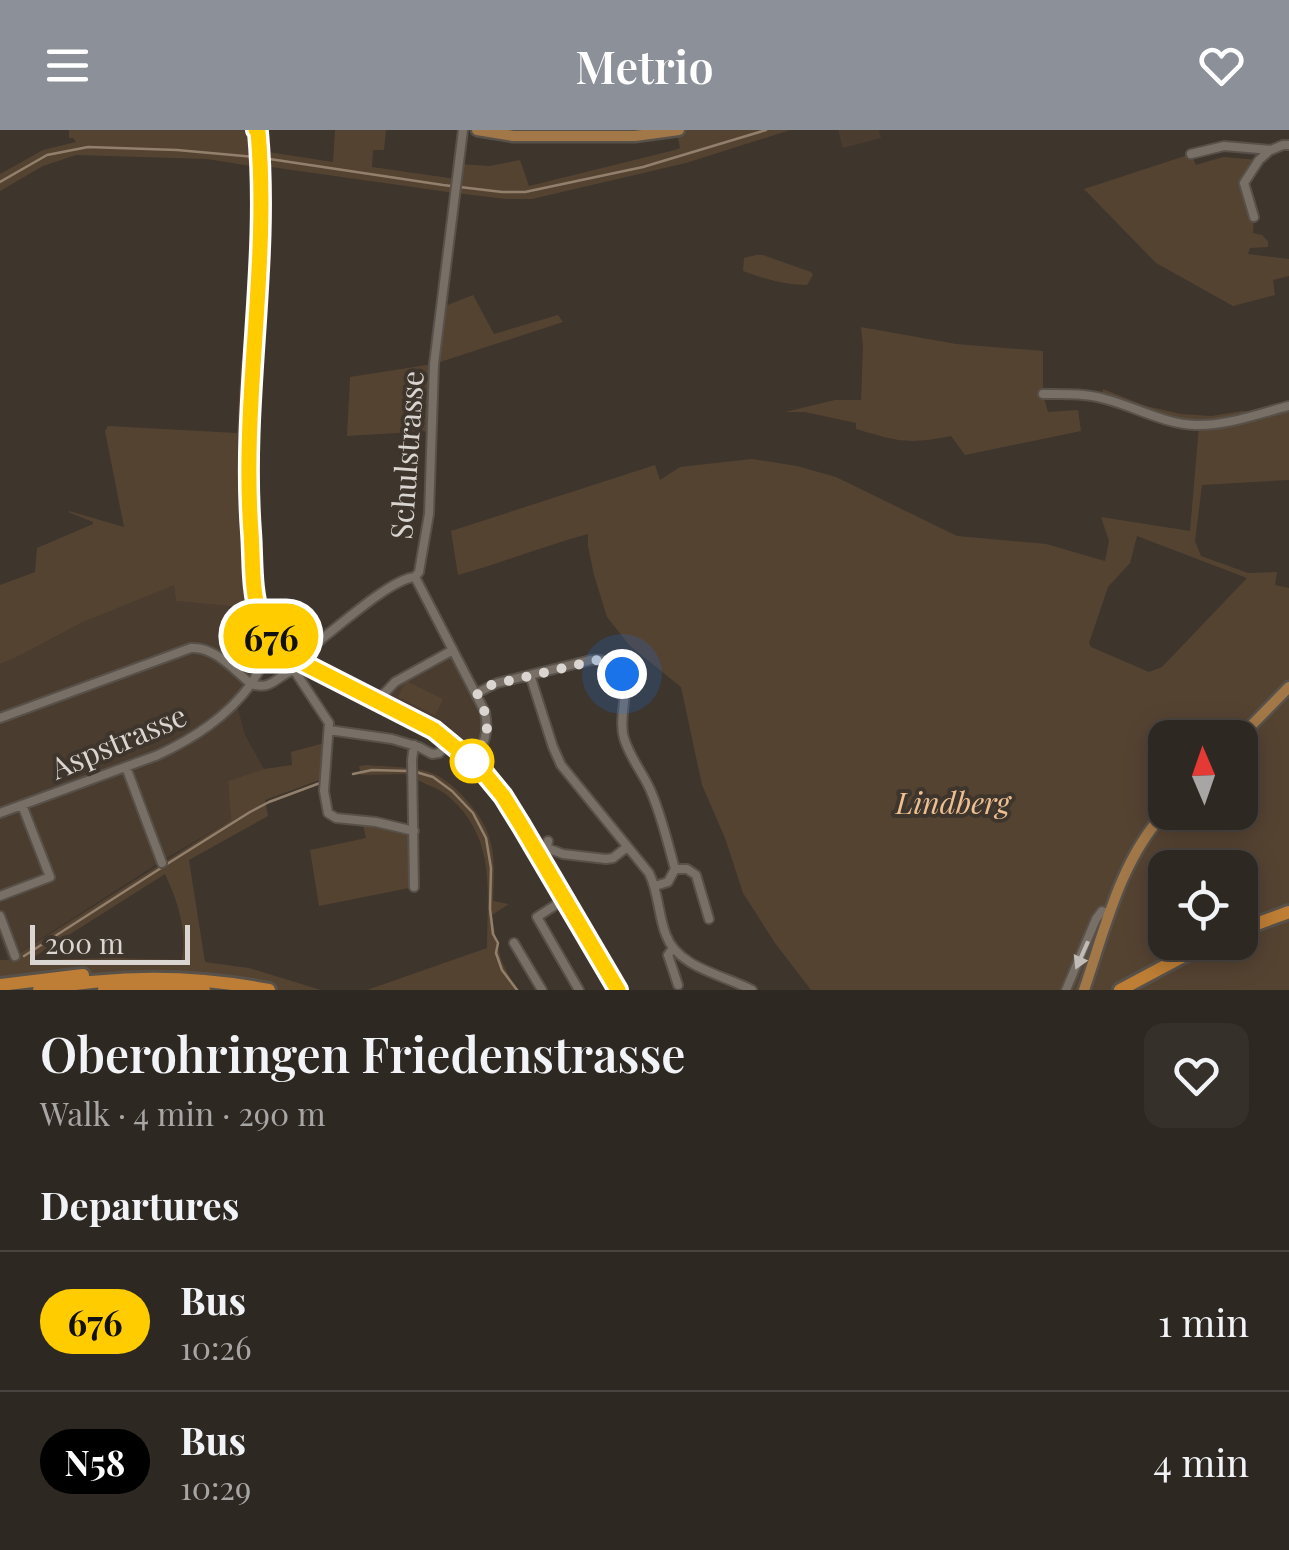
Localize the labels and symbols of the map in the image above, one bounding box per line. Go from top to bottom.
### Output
street label: Schulstrasse [380,369,432,541]
line badge: 676 [214,604,328,668]
your location [597,649,647,699]
street label: Aspstrasse [43,694,192,788]
north arrow [1148,720,1258,830]
unlabelled marker [451,740,493,782]
park label: Lindberg [894,782,1013,822]
scale bar [30,920,190,964]
one-way arrow [1074,940,1090,970]

